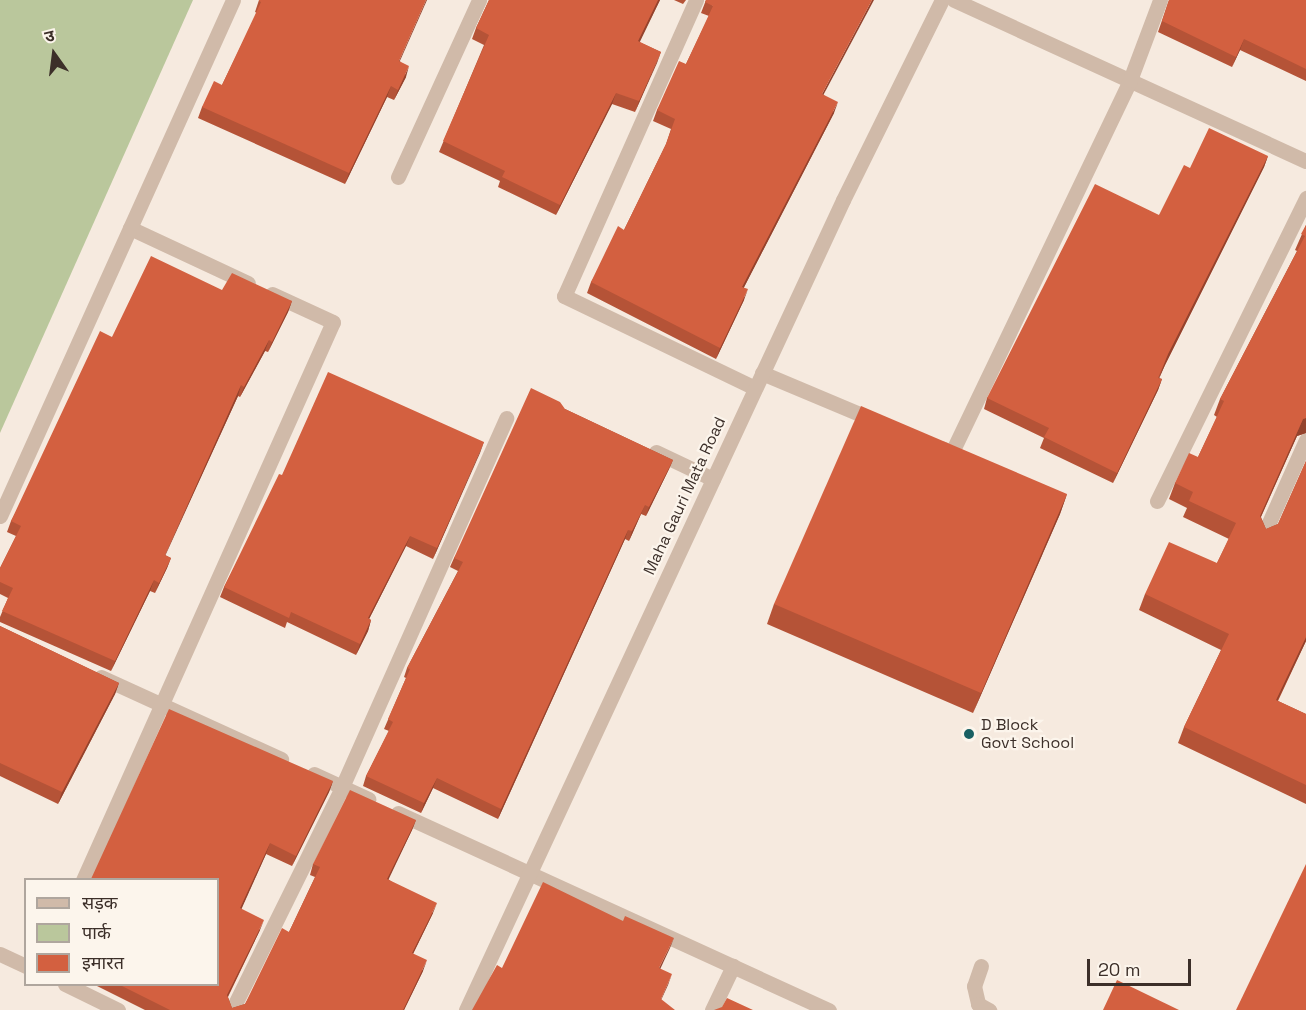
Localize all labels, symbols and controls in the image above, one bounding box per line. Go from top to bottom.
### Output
north arrow [24,24,84,84]
text: उ [42,25,57,47]
street label: Maha Gauri Mata Road [640,414,730,578]
place label: D Block Govt School [981,715,1074,753]
marker: D Block Govt School [962,727,976,741]
legend [24,878,219,986]
text: सड़क [82,891,118,914]
text: पार्क [82,921,111,944]
scale bar [1090,947,1194,985]
text: इमारत [82,951,124,974]
text: 20 m [1098,958,1141,981]

